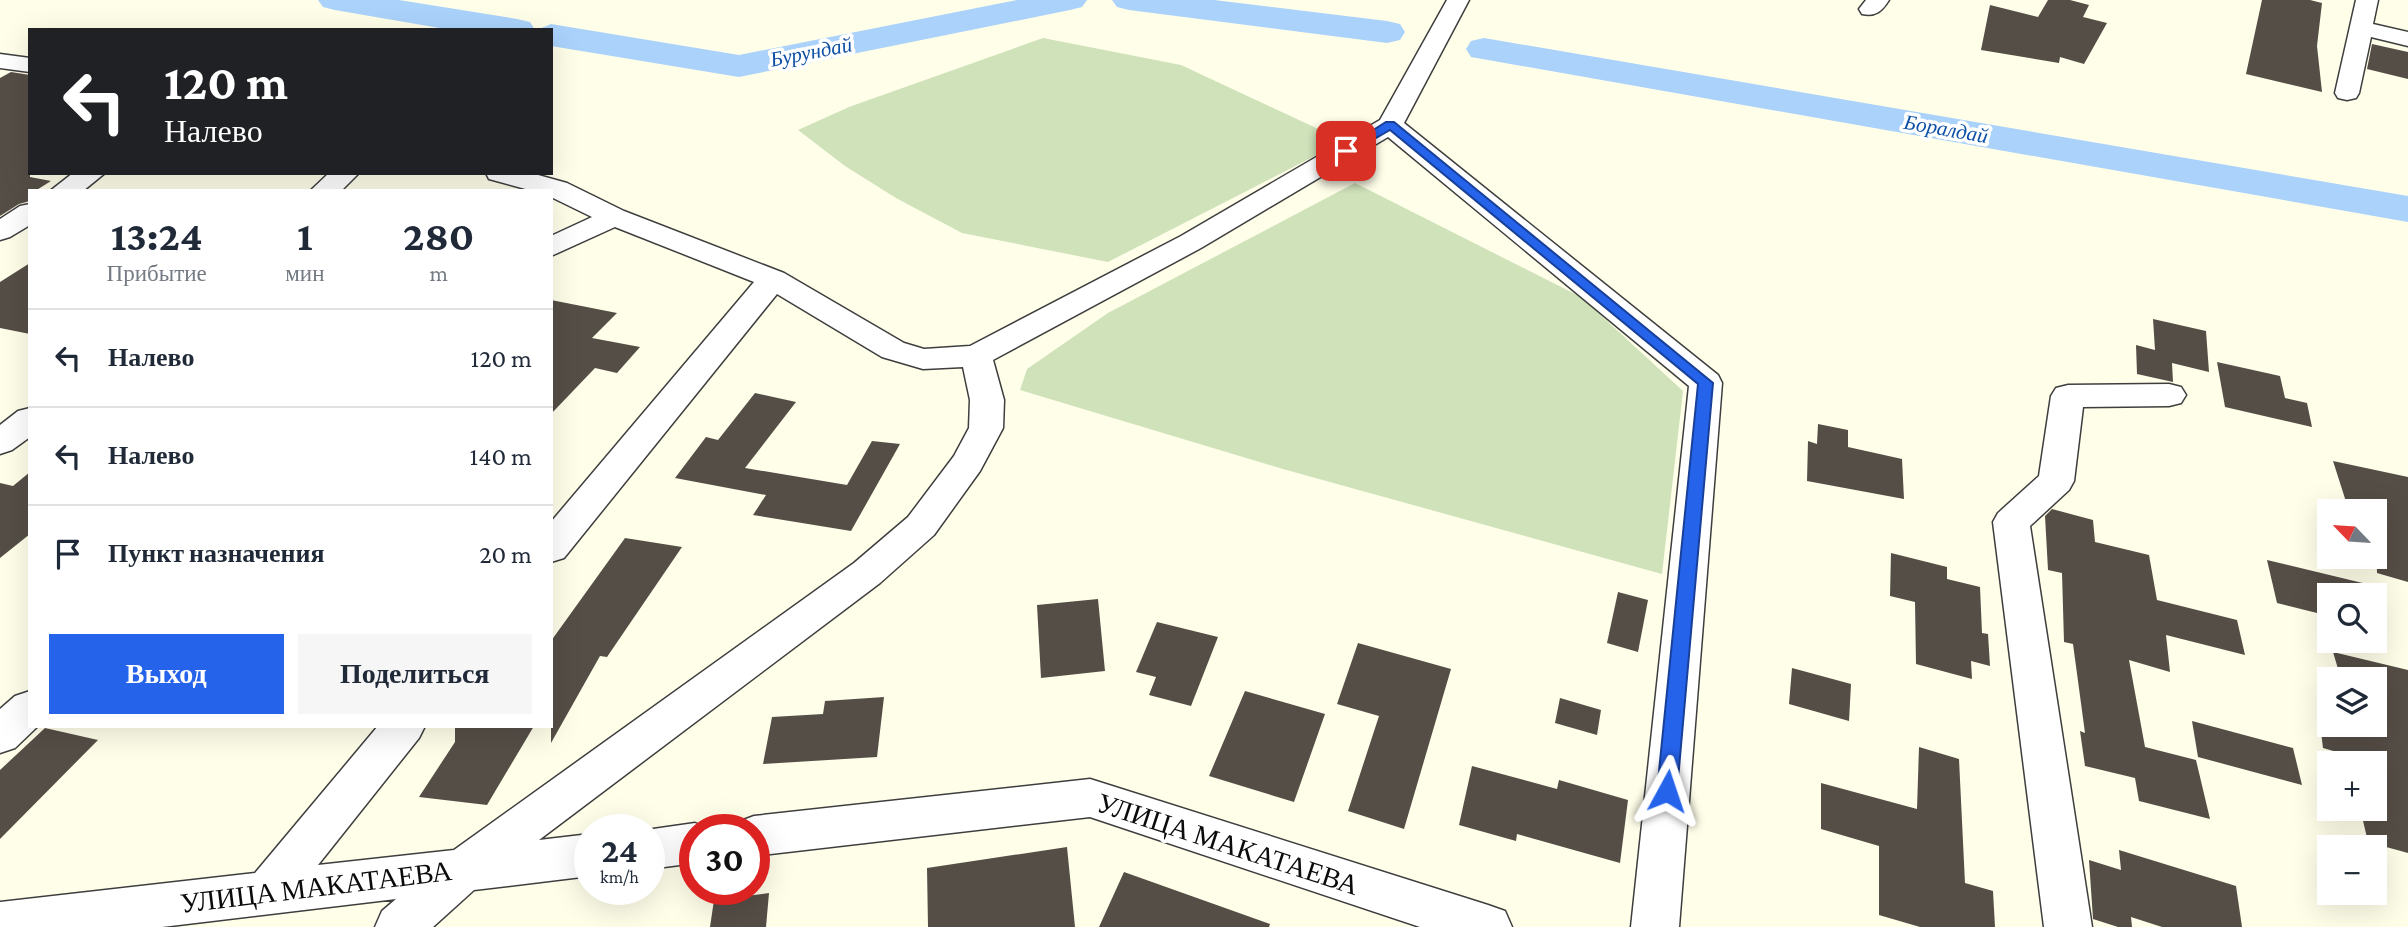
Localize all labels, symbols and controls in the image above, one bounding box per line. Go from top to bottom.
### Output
water label: Бурундай [767,32,854,72]
text: 120 m [164,55,288,110]
icon: left [49,56,140,147]
water label: Боралдай [1901,110,1990,148]
text: Налево [164,113,263,149]
pin [1316,121,1376,181]
icon: arrive [1327,132,1365,170]
text: 13:24 [111,212,203,259]
text: 1 [297,212,313,259]
text: 280 [403,212,474,259]
text: Прибытие [107,260,207,286]
text: мин [285,260,324,286]
text: m [429,260,448,286]
icon: left [49,339,87,377]
text: Налево [108,343,194,372]
text: 120 m [471,344,532,373]
icon: left [49,437,87,475]
text: Налево [108,441,194,470]
text: 140 m [470,442,532,471]
north arrow [2317,499,2387,569]
map controls [2317,499,2387,905]
icon: arrive [49,535,87,573]
text: Пункт назначения [108,539,325,568]
text: 20 m [479,540,532,569]
button: search [2317,583,2387,653]
button: Выход [49,634,284,714]
button: Поделиться [298,634,532,714]
button: layers [2317,667,2387,737]
button: + [2317,751,2387,821]
position arrow [1630,754,1704,828]
street label: УЛИЦА МАКАТАЕВА [1093,787,1363,901]
speed limit sign: 30 [679,814,770,905]
text: 24 [601,831,638,870]
button: − [2317,835,2387,905]
street label: УЛИЦА МАКАТАЕВА [178,855,454,919]
text: km/h [600,867,639,887]

